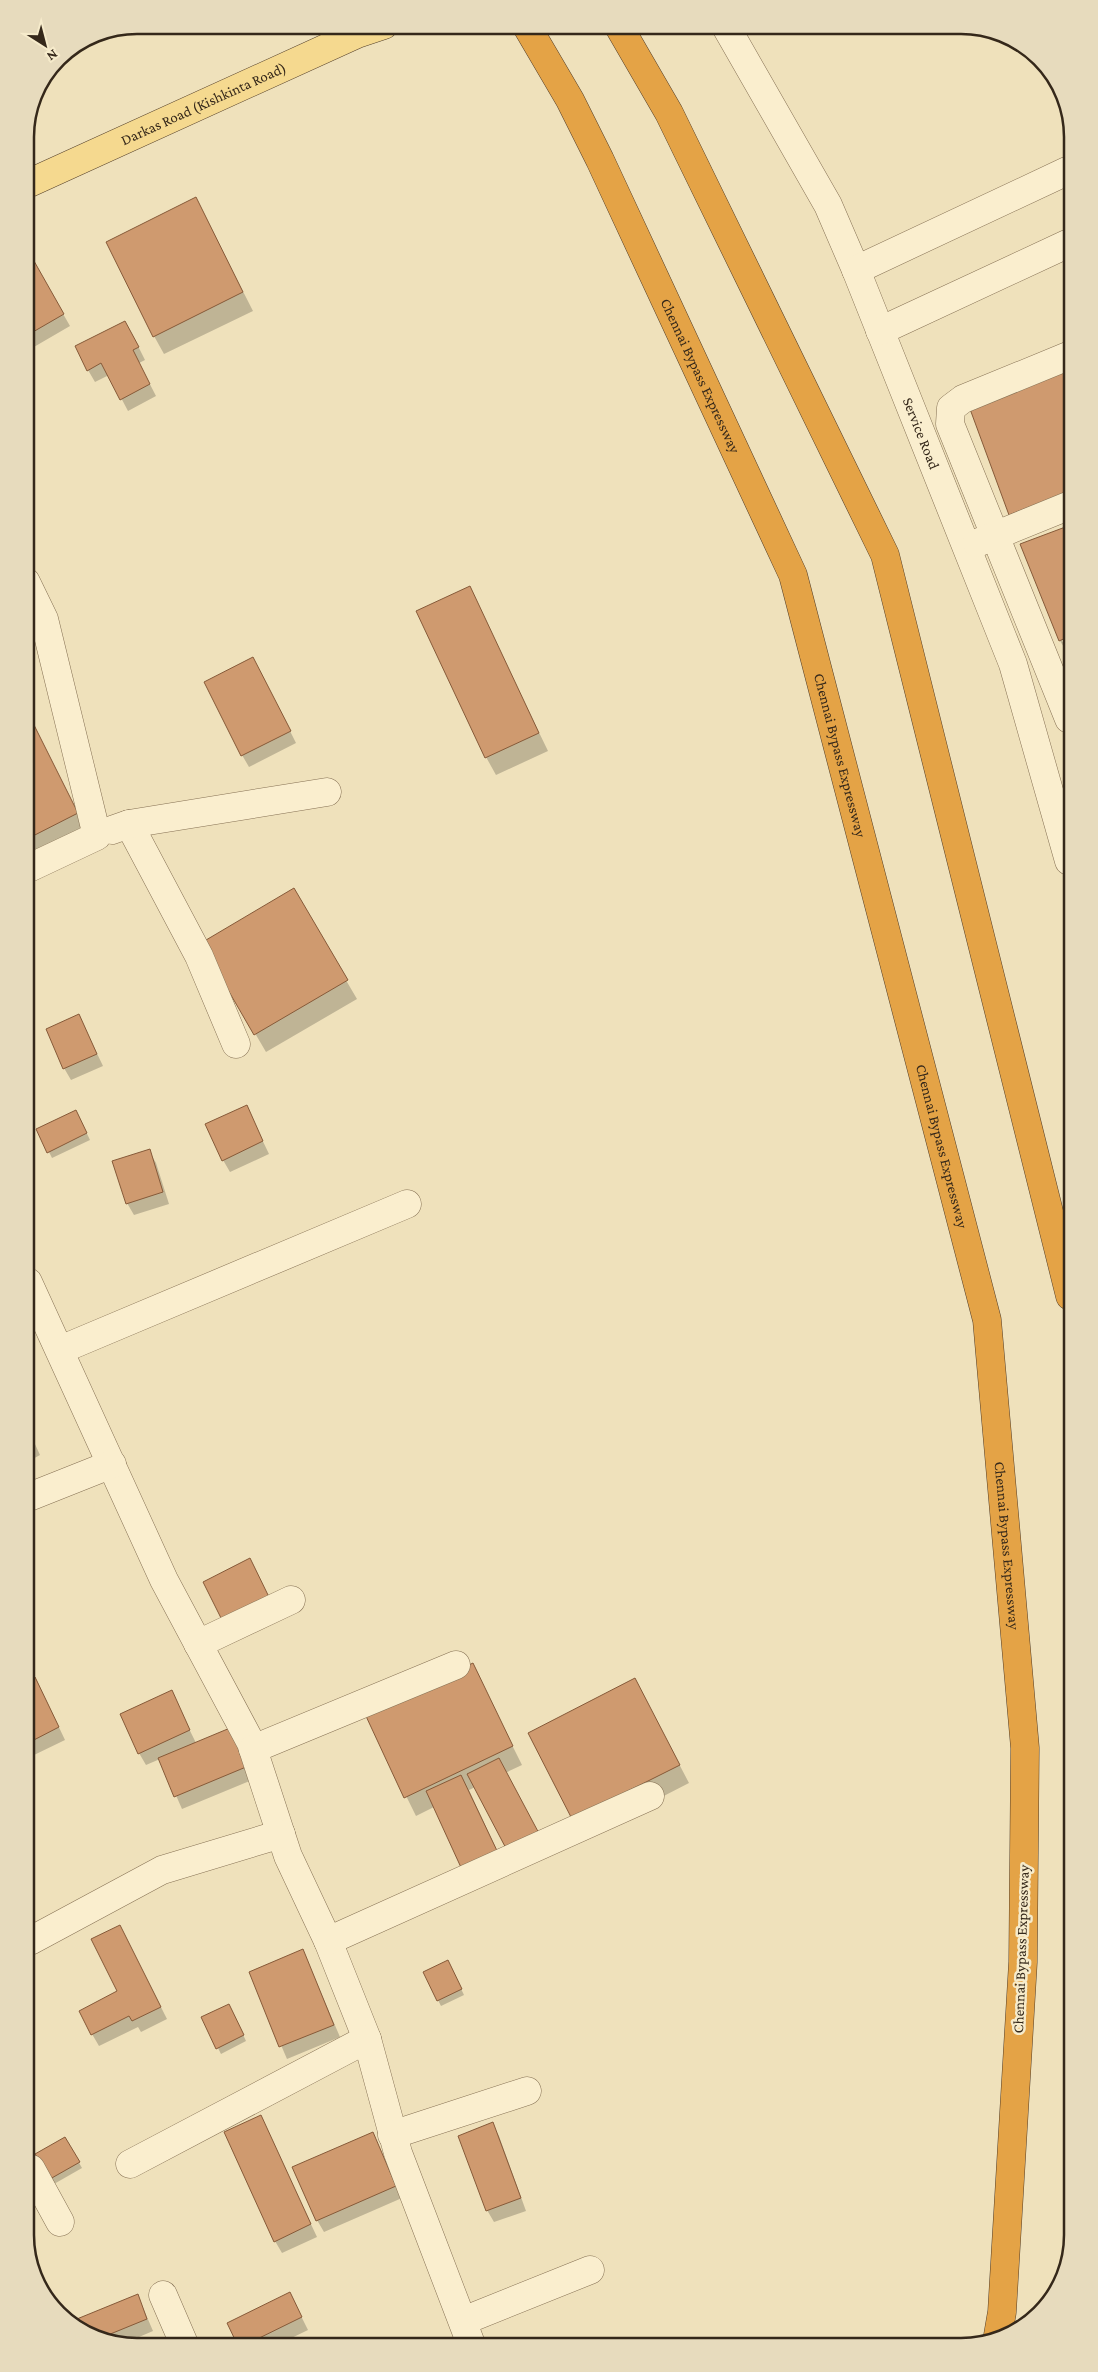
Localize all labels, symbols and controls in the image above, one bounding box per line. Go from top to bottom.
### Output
north arrow [20,20,70,70]
text: N [44,46,61,65]
street label: Darkas Road (Kishkinta Road) [118,59,289,148]
street label: Chennai Bypass Expressway [657,296,743,456]
street label: Service Road [900,395,943,472]
street label: Chennai Bypass Expressway [811,672,869,839]
street label: Chennai Bypass Expressway [913,1063,971,1230]
street label: Chennai Bypass Expressway [992,1461,1022,1630]
street label: Chennai Bypass Expressway [1010,1864,1033,2034]

